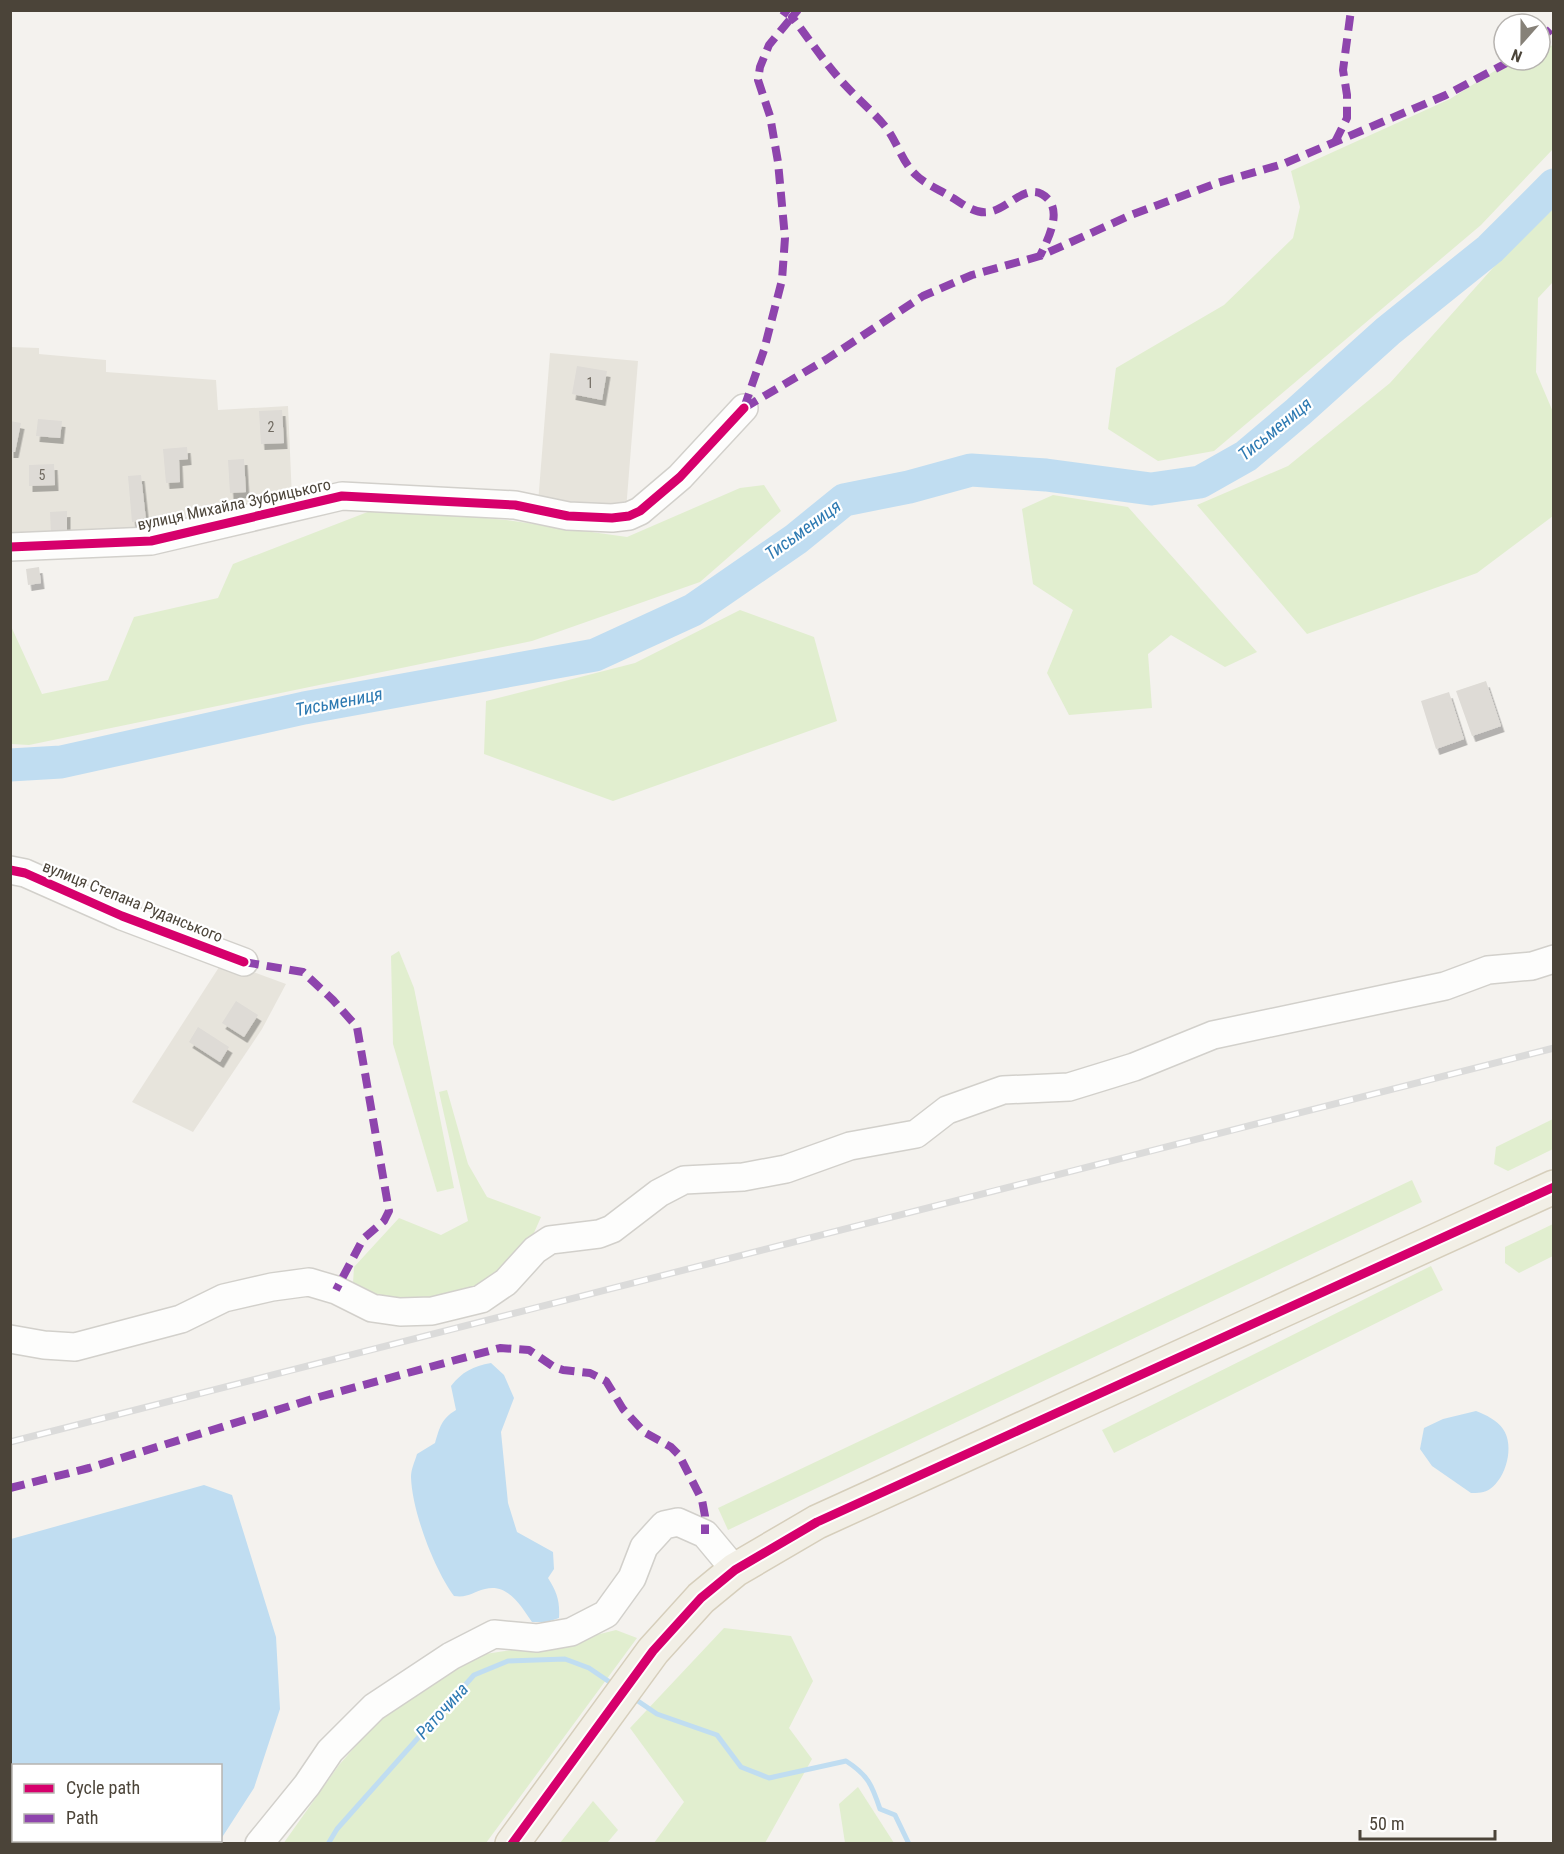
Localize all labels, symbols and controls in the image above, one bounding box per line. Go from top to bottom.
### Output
north arrow [1492,12,1552,72]
text: N [1509,45,1525,66]
house number: 1 [587,375,593,391]
water label: Тисьмениця [1234,393,1316,465]
house number: 2 [268,419,275,435]
house number: 5 [39,467,46,483]
street label: вулиця Михайла Зубрицького [136,475,332,534]
water label: Тисьмениця [761,495,845,564]
water label: Тисьмениця [294,683,384,720]
street label: вулиця Степана Руданського [40,857,226,946]
water label: Раточина [411,1678,472,1743]
legend [12,1764,222,1842]
text: Cycle path [66,1777,140,1798]
scale bar [1360,1803,1495,1841]
text: Path [66,1807,99,1828]
text: 50 m [1369,1813,1404,1834]

